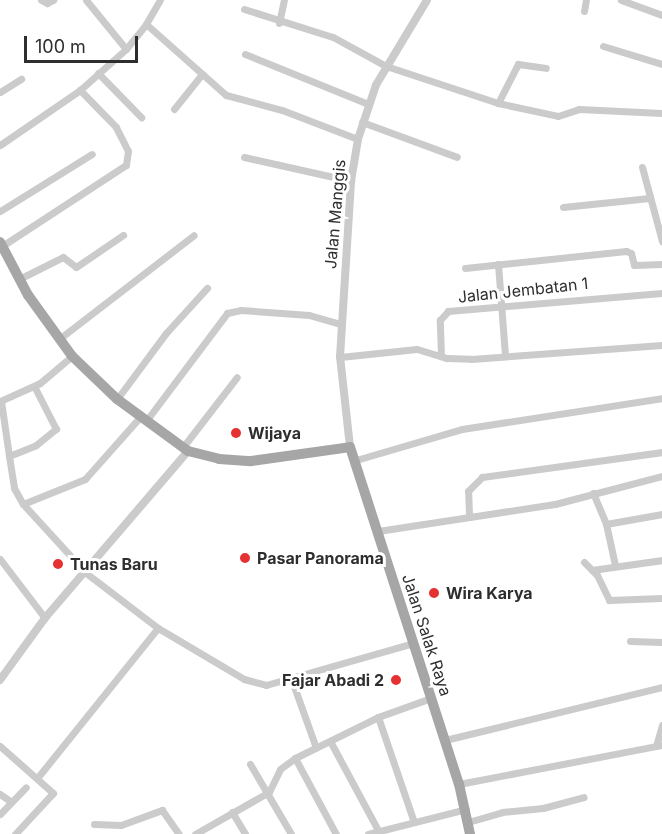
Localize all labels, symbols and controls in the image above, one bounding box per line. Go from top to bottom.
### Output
scale bar [27,24,141,62]
text: 100 m [35,36,86,57]
street label: Jalan Manggis [321,158,349,270]
street label: Jalan Jembatan 1 [457,274,589,306]
place label: Wijaya [248,423,301,443]
marker: Wijaya [229,426,243,440]
place label: Pasar Panorama [257,548,384,568]
marker: Pasar Panorama [238,551,252,565]
place label: Tunas Baru [70,554,158,574]
marker: Tunas Baru [51,557,65,571]
street label: Jalan Salak Raya [398,572,456,698]
place label: Wira Karya [446,583,533,603]
marker: Wira Karya [427,586,441,600]
place label: Fajar Abadi 2 [282,670,384,690]
marker: Fajar Abadi 2 [389,673,403,687]

